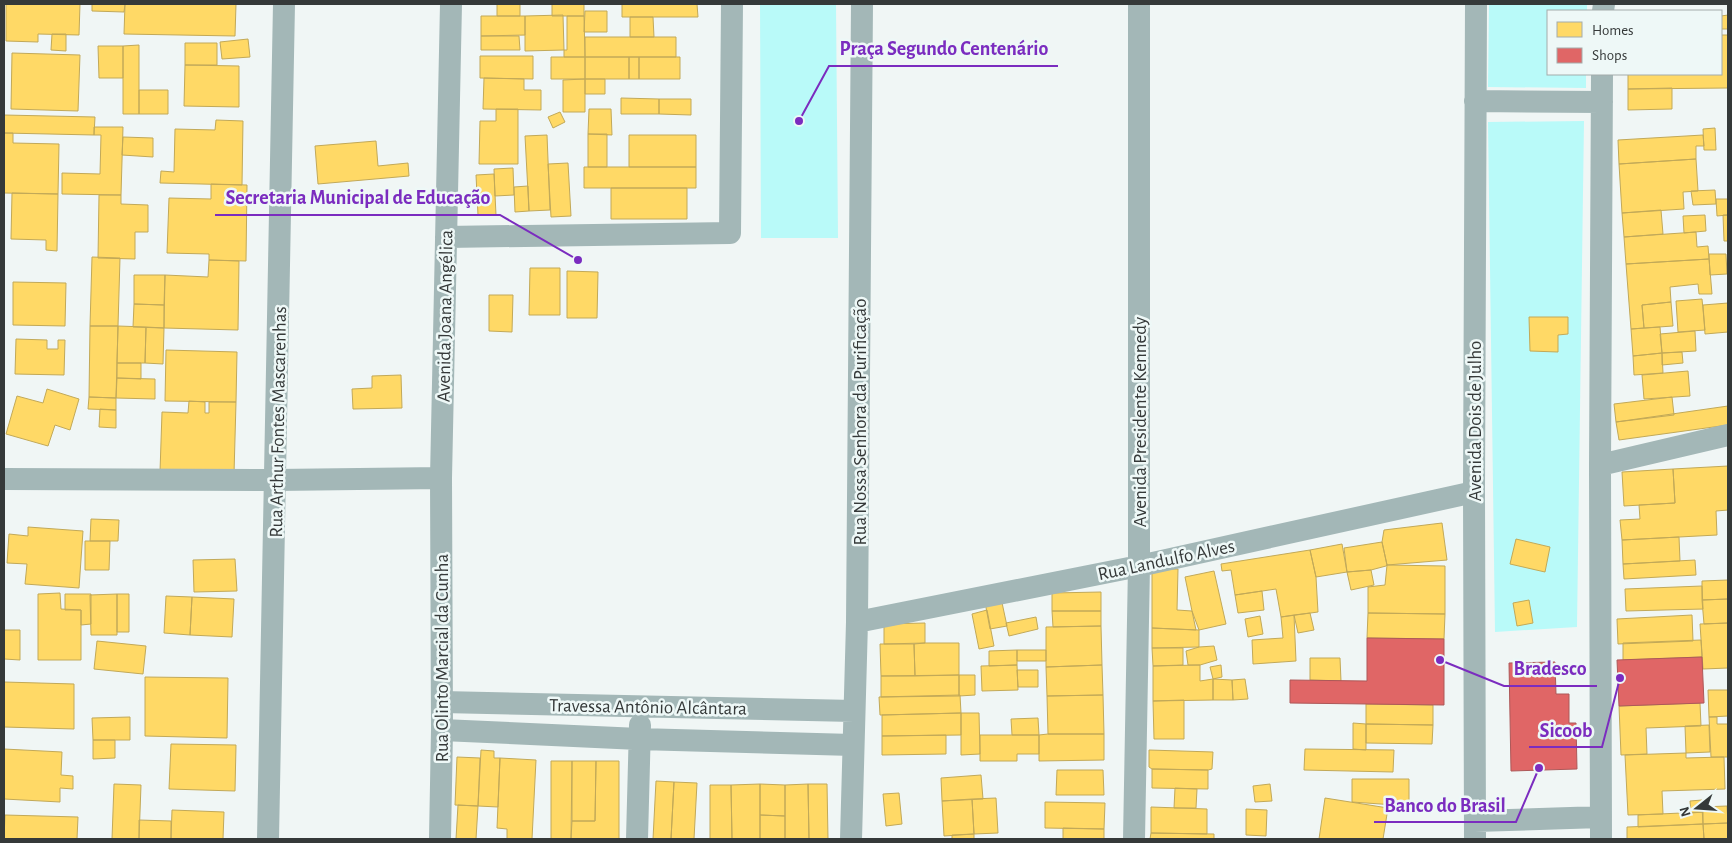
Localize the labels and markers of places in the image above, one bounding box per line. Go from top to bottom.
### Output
callout: Praça Segundo Centenário [829,31,1058,66]
callout: Secretaria Municipal de Educação [215,180,500,215]
callout: Bradesco [1504,651,1597,686]
callout: Sicoob [1529,712,1602,747]
callout: Banco do Brasil [1374,787,1516,822]

